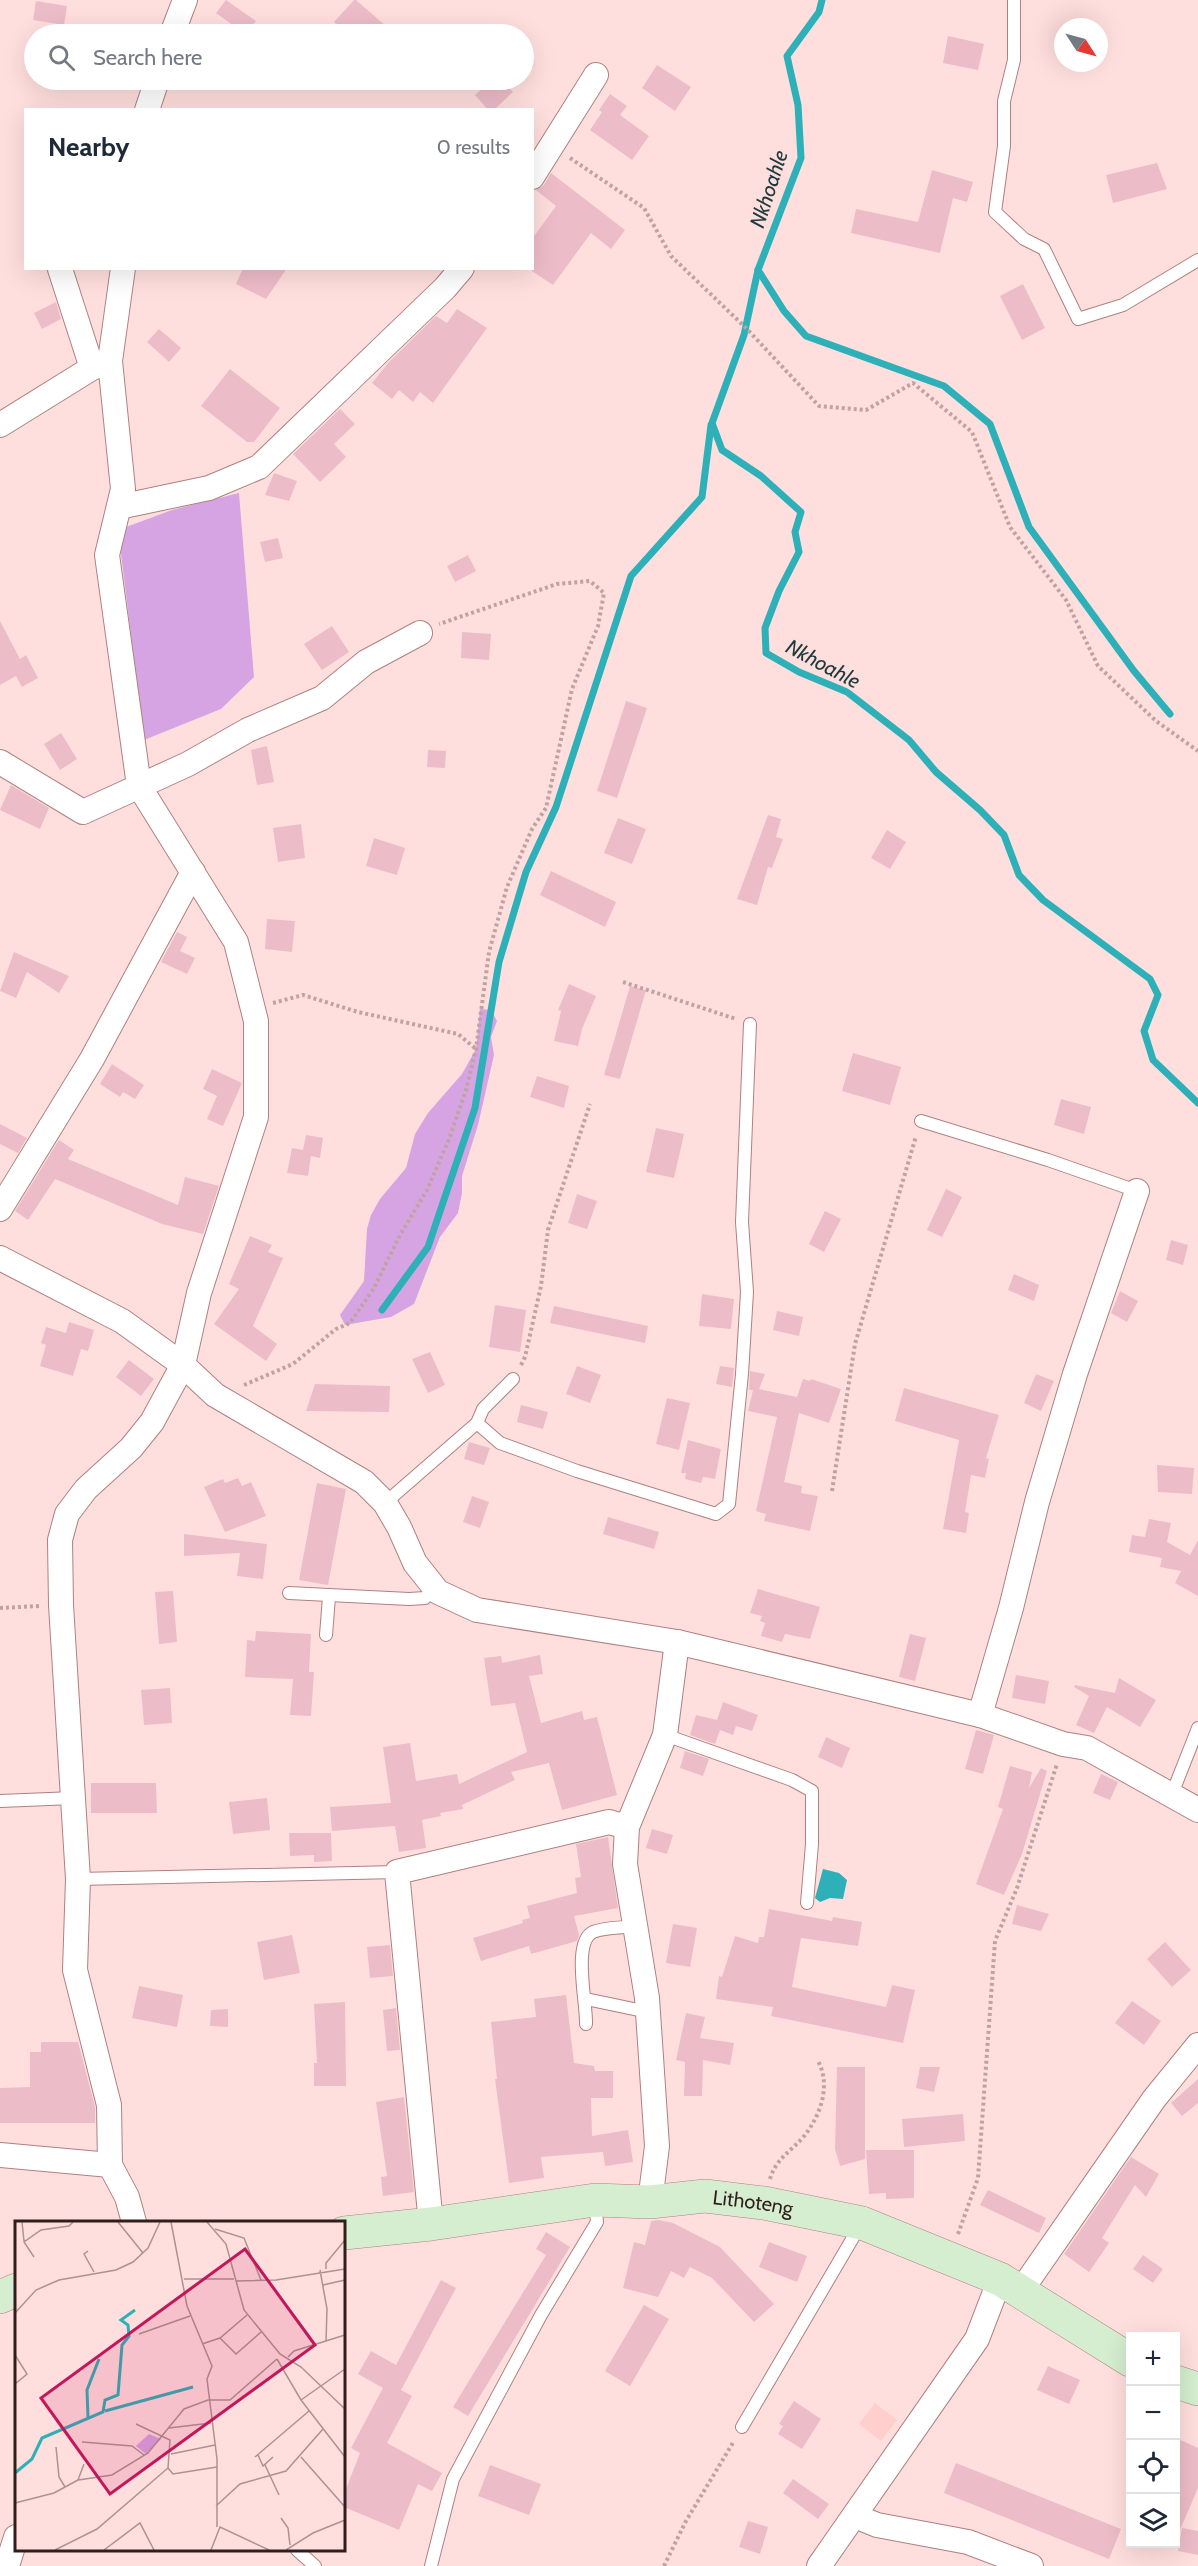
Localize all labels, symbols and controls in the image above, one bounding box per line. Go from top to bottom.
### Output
north arrow [1054,18,1108,72]
search box [24,24,534,90]
icon: search [45,41,78,74]
text: Search here [93,44,202,71]
text: Nearby [48,131,129,163]
text: 0 results [437,135,510,159]
water label: Nkhoahle [744,146,793,231]
water label: Nkhoahle [782,634,865,694]
street label: Lithoteng [712,2185,796,2221]
inset map [15,2221,345,2551]
map controls [1126,2332,1180,2548]
button: + [1126,2332,1180,2386]
button: − [1126,2386,1180,2440]
button: locate [1126,2440,1180,2494]
button: layers [1126,2494,1180,2548]

